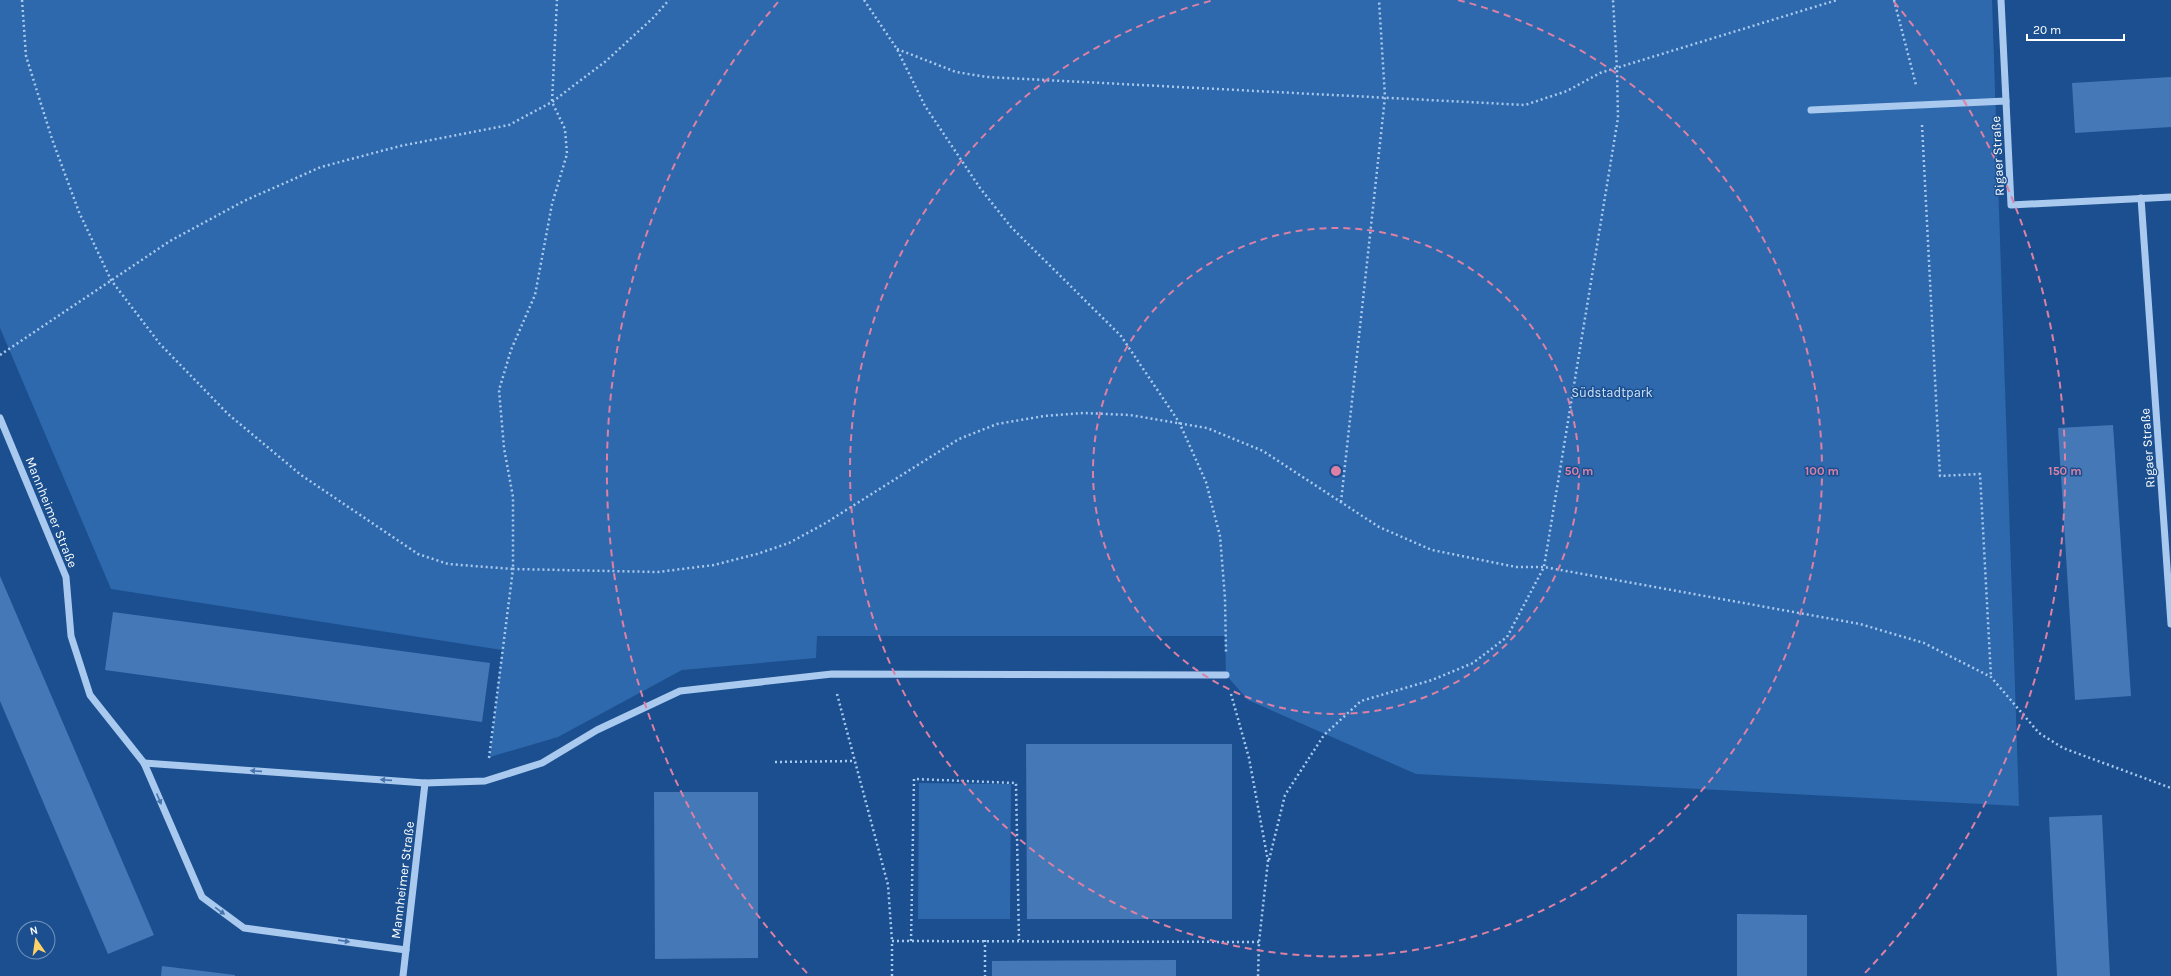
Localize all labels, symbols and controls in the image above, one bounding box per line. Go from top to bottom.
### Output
scale bar [2027,16,2124,42]
text: 20 m [2033,23,2061,37]
street label: Rigaer Straße [1988,115,2007,196]
park label: Südstadtpark [1571,385,1653,400]
street label: Rigaer Straße [2137,407,2158,488]
street label: Mannheimer Straße [22,455,81,570]
centre of rings [1329,464,1343,478]
text: 50 m [1565,464,1594,478]
text: 100 m [1805,464,1839,478]
text: 150 m [2048,464,2082,478]
one-way arrow [249,768,262,774]
one-way arrow [380,776,392,783]
one-way arrow [156,793,163,805]
street label: Mannheimer Straße [388,820,417,940]
one-way arrow [215,907,226,915]
north arrow [16,920,56,960]
text: N [29,924,39,938]
one-way arrow [338,938,350,944]

